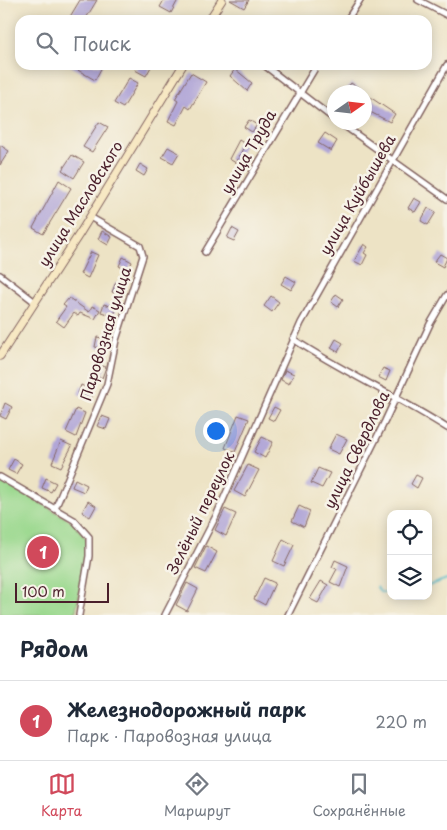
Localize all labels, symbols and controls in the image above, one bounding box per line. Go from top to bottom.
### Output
search box [15,15,432,70]
icon: search [33,29,61,57]
text: Поиск [73,29,131,57]
north arrow [327,85,372,130]
street label: улица Труда [214,104,281,198]
street label: улица Куйбышева [313,129,401,259]
street label: улица Масловского [32,136,128,271]
street label: Паровозная улица [73,263,136,403]
street label: улица Свердлова [317,386,395,512]
your location [203,418,229,444]
street label: Зелёный переулок [160,447,239,578]
map controls [387,510,432,600]
button: locate [387,510,432,555]
pin: 1 [27,533,59,571]
button: layers [387,555,432,600]
scale bar [15,580,109,603]
text: 100 m [22,581,65,602]
text: Рядом [20,632,88,664]
text: Железнодорожный парк [67,695,306,723]
text: 1 [32,709,40,733]
text: 220 m [376,709,427,733]
text: Парк · Паровозная улица [67,723,272,747]
tab: Карта [41,770,82,821]
tab: Маршрут [164,770,230,821]
tab: Сохранённые [312,770,406,821]

